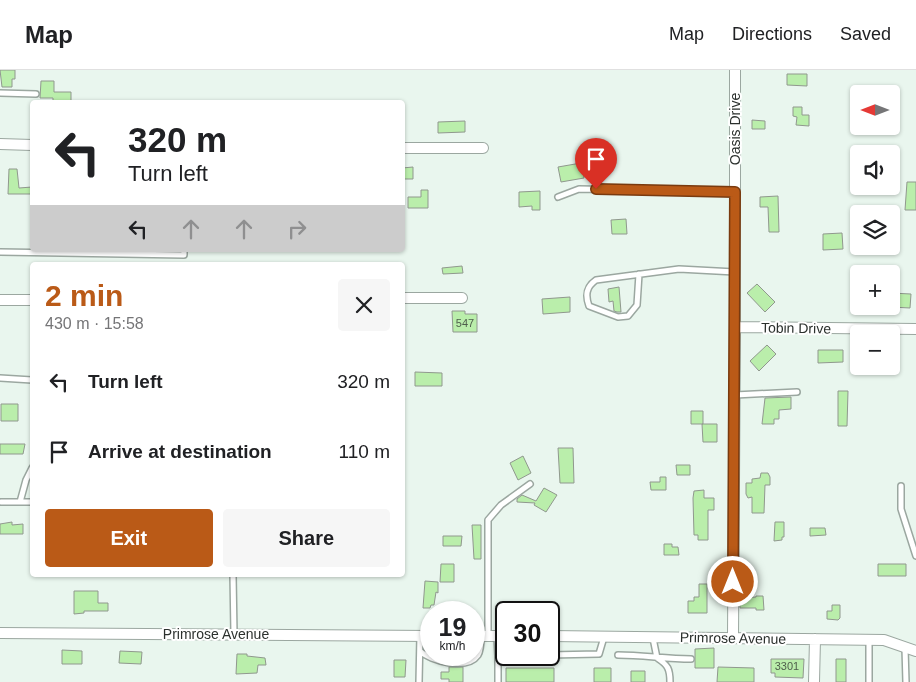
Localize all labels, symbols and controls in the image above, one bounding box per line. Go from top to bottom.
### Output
text: Map [25,21,73,48]
text: Map [669,24,704,44]
text: Directions [732,24,812,44]
text: Saved [840,24,891,44]
north arrow [850,85,900,135]
map controls [850,85,900,375]
street label: Oasis Drive [727,93,743,165]
icon: left [45,120,110,185]
text: 320 m [128,120,227,159]
pin [575,138,617,189]
icon: arrive [582,145,610,173]
button: sound [850,145,900,195]
text: Turn left [128,161,208,186]
button: layers [850,205,900,255]
icon: left [124,215,152,243]
icon: ahead [177,215,205,243]
icon: ahead [230,215,258,243]
icon: right [283,215,311,243]
button: + [850,265,900,315]
text: 2 min [45,279,123,312]
button: close [338,279,390,331]
text: 430 m · 15:58 [45,315,144,332]
house number: 547 [456,317,474,329]
street label: Tobin Drive [761,319,831,337]
button: − [850,325,900,375]
icon: left [45,368,73,396]
text: Turn left [88,371,163,392]
text: 320 m [337,371,390,392]
icon: arrive [45,438,73,466]
text: Arrive at destination [88,441,272,462]
text: 110 m [339,441,390,462]
button: Exit [45,509,213,567]
button: Share [223,509,390,567]
position arrow [706,555,758,607]
speed limit sign: 30 [495,601,560,666]
text: 19 [439,613,466,641]
street label: Primrose Avenue [163,626,269,642]
street label: Primrose Avenue [680,629,787,647]
text: km/h [439,639,466,653]
house number: 3301 [775,660,799,672]

